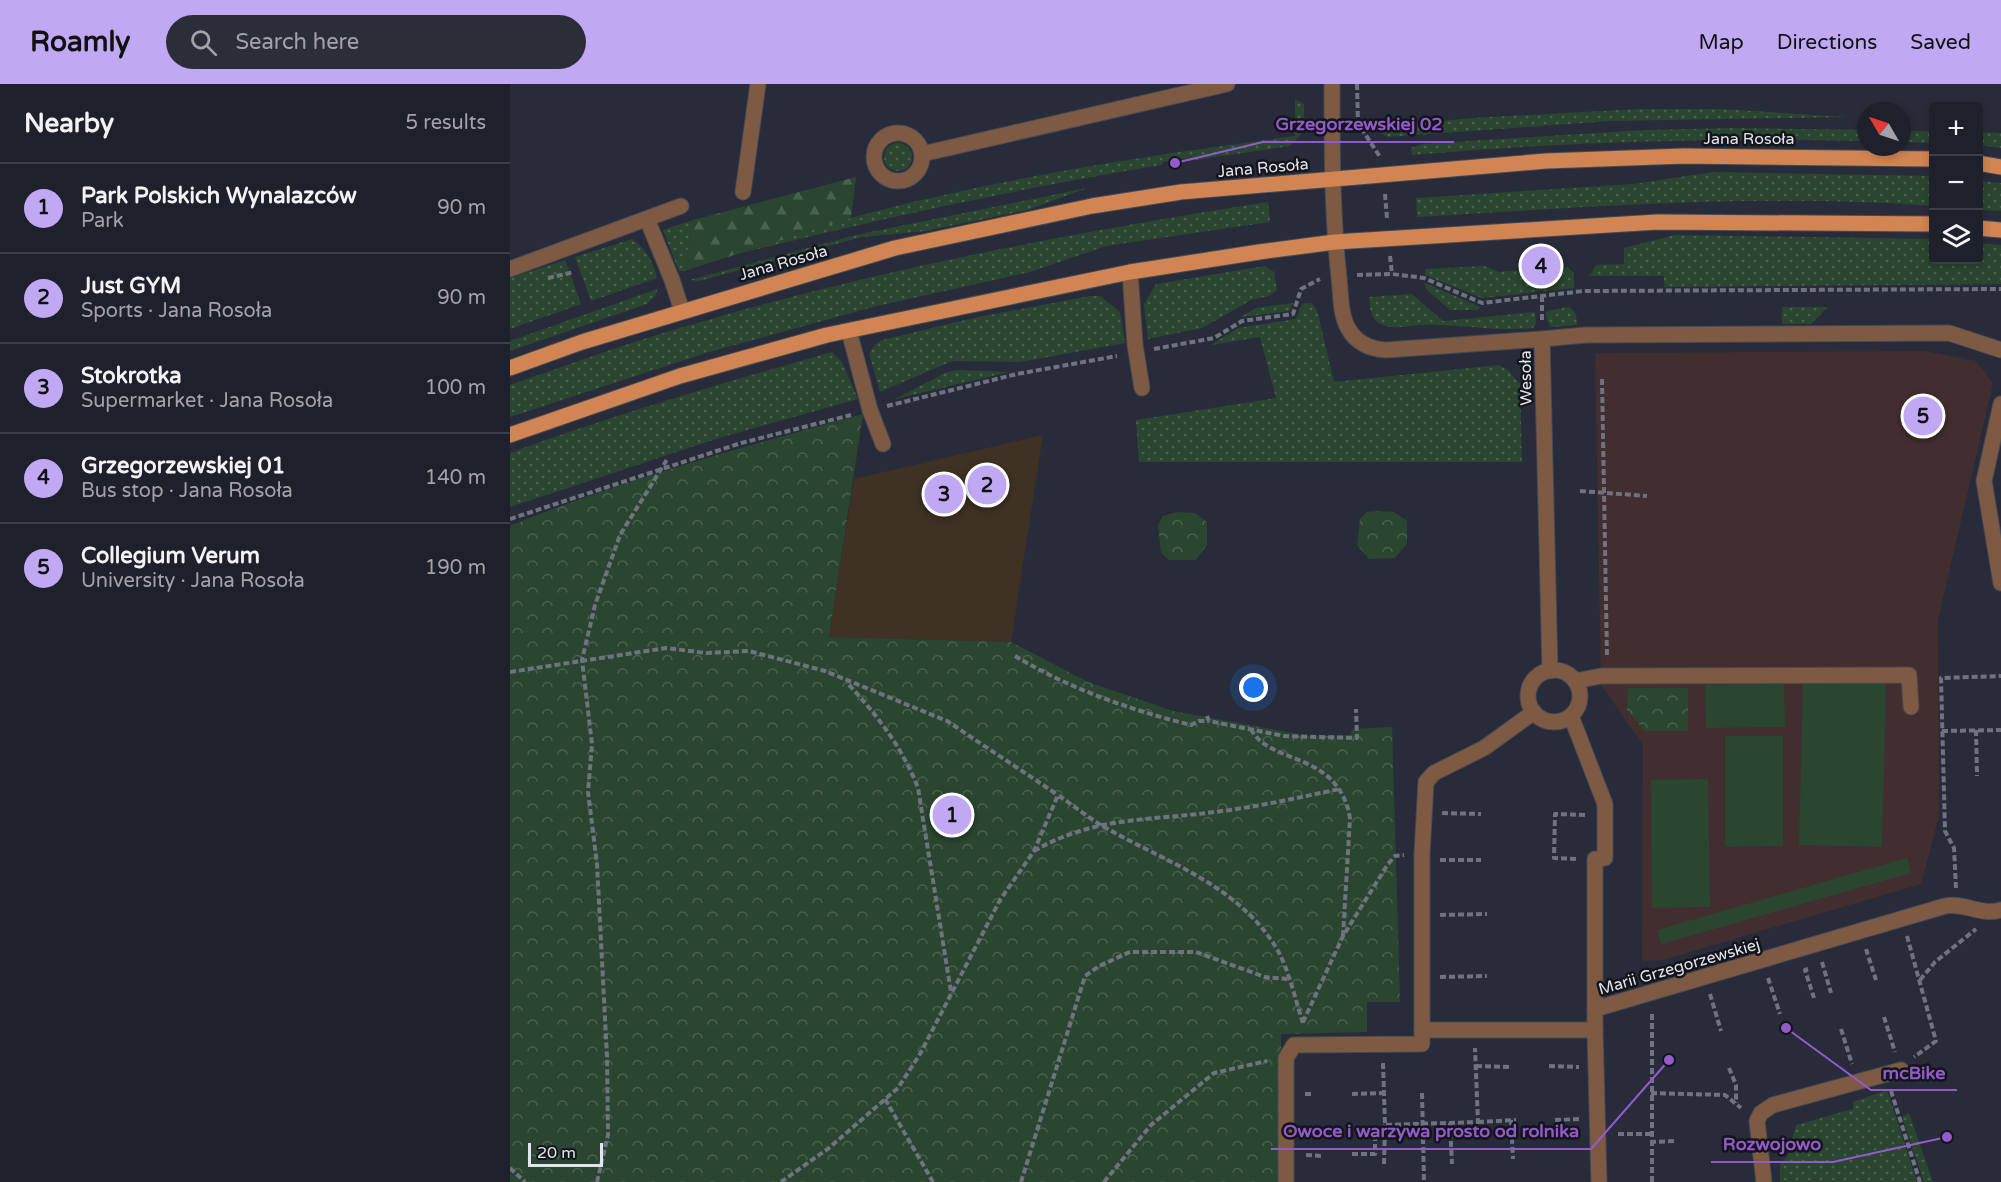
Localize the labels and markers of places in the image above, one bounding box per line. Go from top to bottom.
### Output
callout: Grzegorzewskiej 02 [1263,106,1454,142]
pin: 4 [1522,244,1560,288]
pin: 5 [1904,394,1942,438]
pin: 2 [968,462,1006,508]
pin: 3 [924,472,964,516]
pin: 1 [932,792,972,838]
callout: mcBike [1871,1054,1957,1090]
callout: Owoce i warzywa prosto od rolnika [1271,1113,1591,1149]
callout: Rozwojowo [1711,1126,1833,1162]

